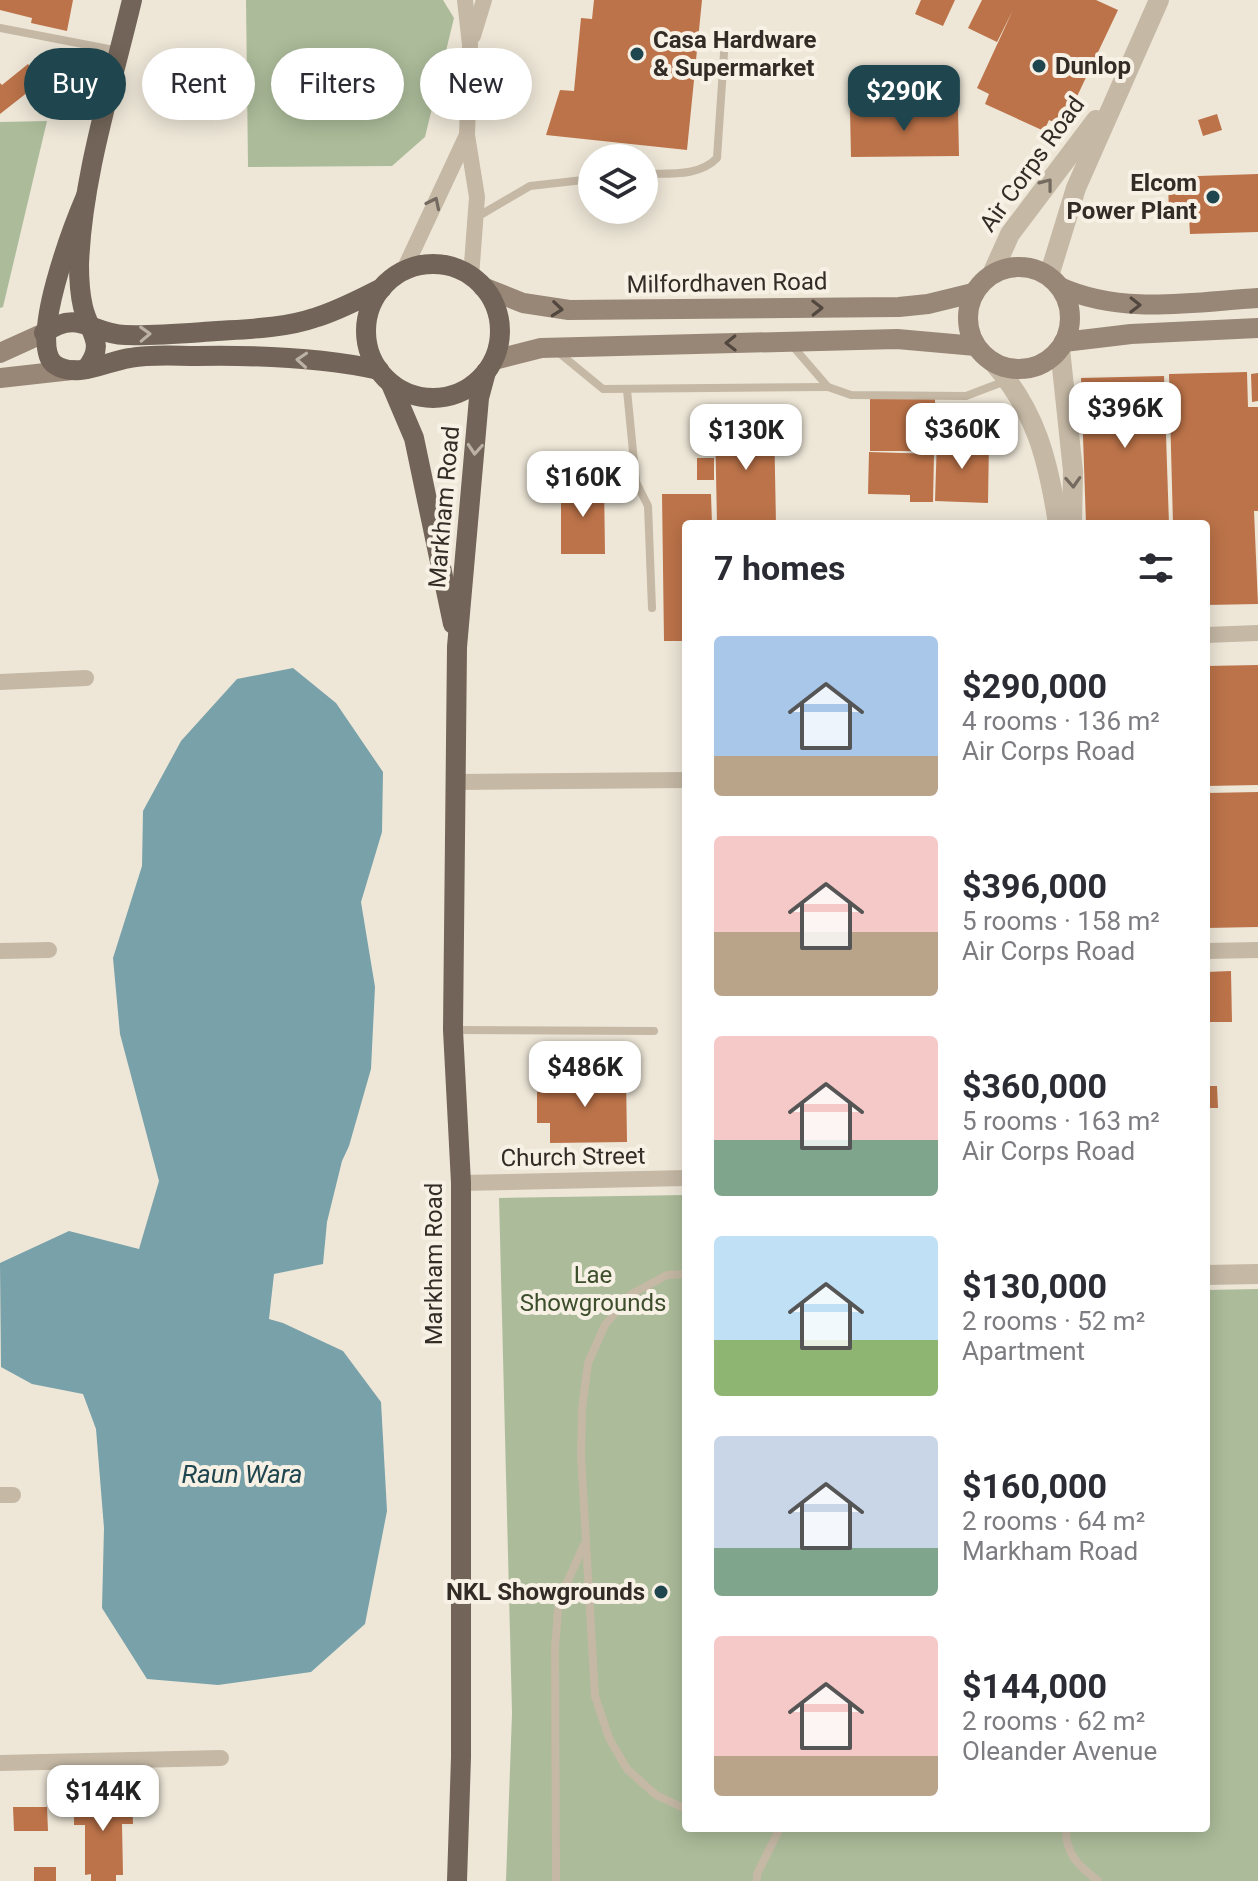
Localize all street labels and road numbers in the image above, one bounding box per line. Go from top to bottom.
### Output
street label: Air Corps Road [974,91,1090,237]
street label: Milfordhaven Road [626,267,828,299]
street label: Markham Road [423,425,465,589]
street label: Church Street [500,1142,646,1172]
street label: Markham Road [420,1183,448,1345]

